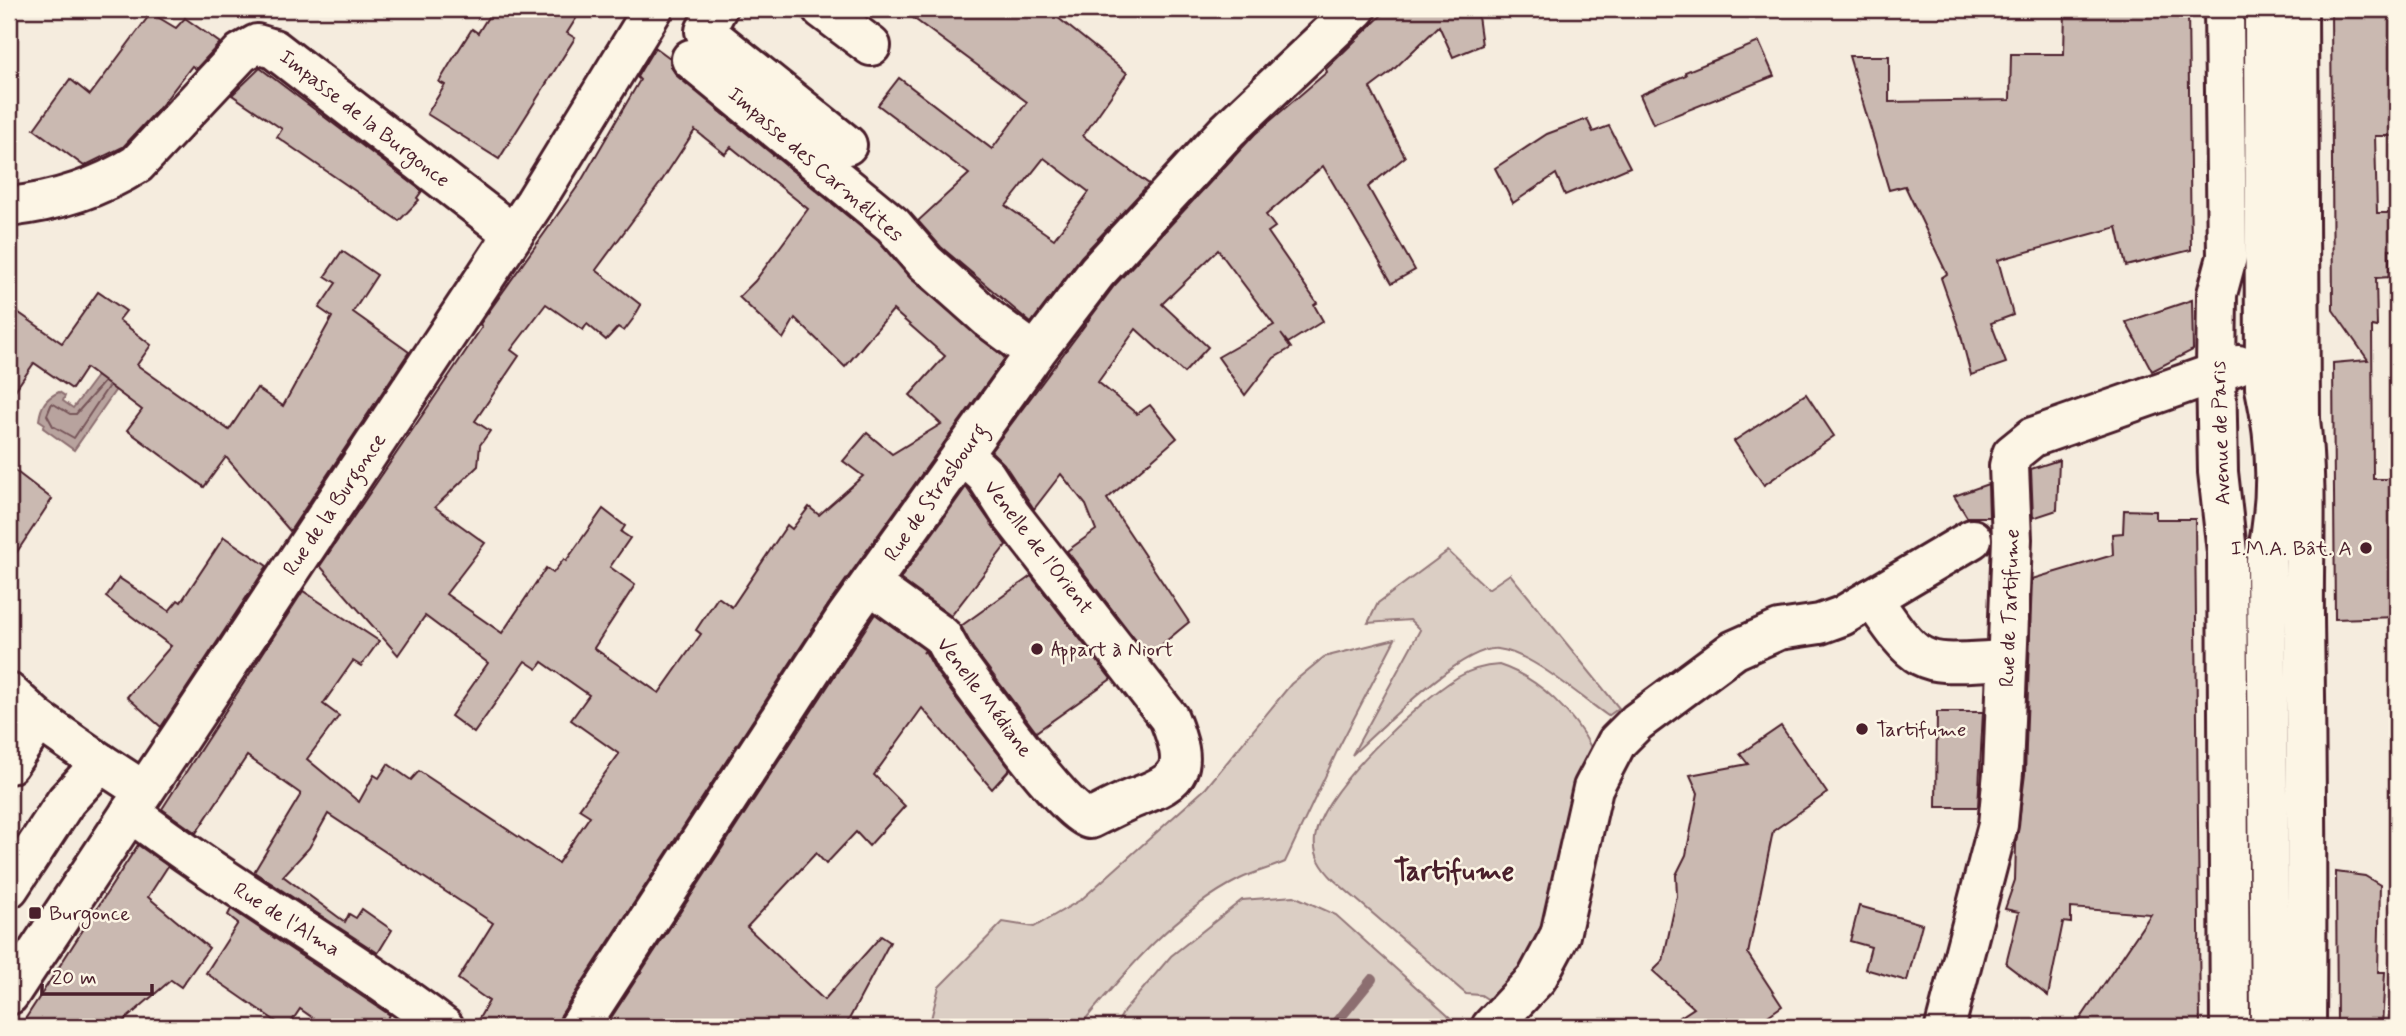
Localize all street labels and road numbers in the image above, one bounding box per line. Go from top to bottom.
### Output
street label: Impasse de la Burgonce [273,43,456,195]
street label: Impasse des Carmélites [722,81,909,249]
street label: Avenue de Paris [2204,360,2238,506]
street label: Rue de Strasbourg [878,418,996,568]
street label: Rue de la Burgonce [277,428,395,583]
street label: Venelle de l'Orient [977,475,1099,621]
street label: Rue de Tartifume [1993,528,2027,688]
street label: Venelle Médiane [930,632,1039,764]
street label: Rue de l'Alma [228,876,345,964]

